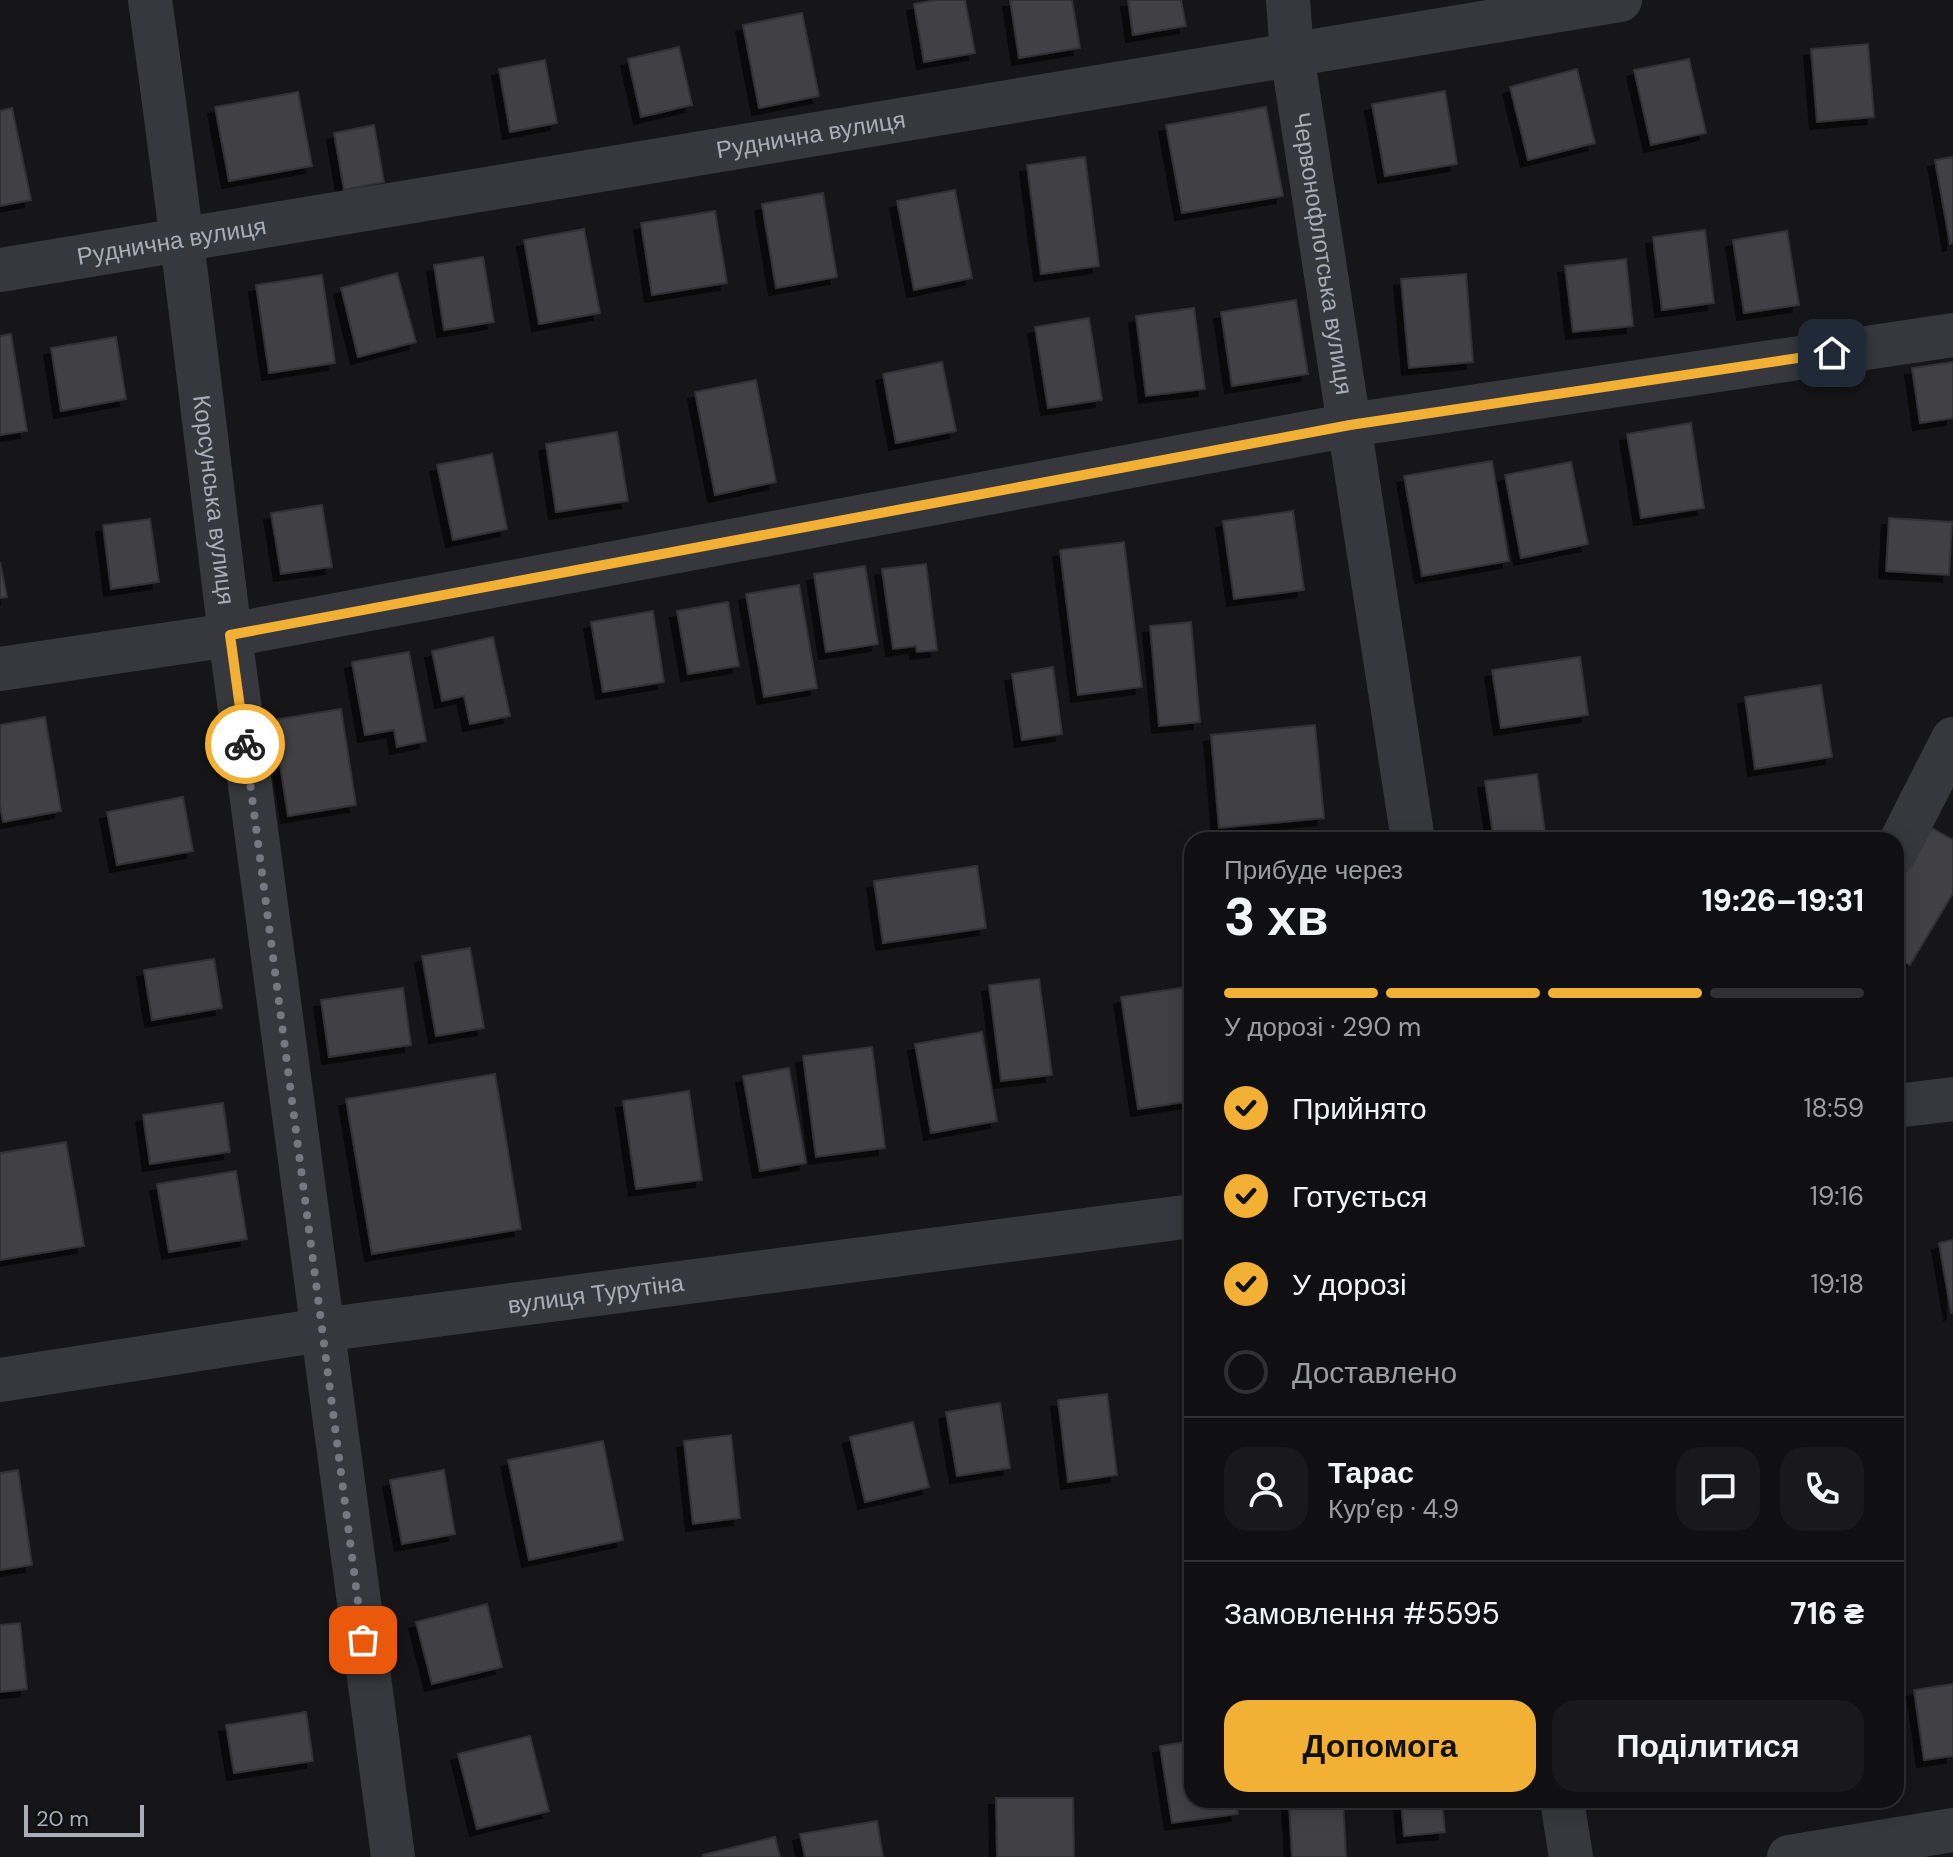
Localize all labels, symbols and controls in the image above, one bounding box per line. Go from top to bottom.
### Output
street label: Руднична вулиця [714,103,908,165]
street label: Червонофлотська вулиця [1286,110,1360,397]
street label: Руднична вулиця [75,210,268,272]
pin [1798,319,1866,387]
icon: home [1810,331,1854,375]
street label: Корсунська вулиця [186,393,242,607]
courier [205,704,285,784]
icon: bike [223,722,267,766]
text: Прибуде через [1224,853,1403,887]
text: 19:26–19:31 [1702,881,1864,920]
text: 3 хв [1224,883,1328,951]
text: У дорозі · 290 m [1224,1010,1421,1044]
icon: check [1224,1086,1268,1130]
text: Прийнято [1292,1089,1427,1128]
text: 18:59 [1803,1091,1864,1125]
icon: check [1224,1174,1268,1218]
text: Готується [1292,1177,1427,1216]
text: 19:16 [1810,1179,1864,1213]
icon: check [1224,1262,1268,1306]
text: У дорозі [1292,1265,1407,1304]
street label: вулиця Турутіна [506,1267,686,1320]
text: 19:18 [1810,1267,1864,1301]
text: Доставлено [1292,1353,1457,1392]
button: person [1224,1447,1308,1531]
button: chat [1676,1447,1760,1531]
button: phone [1780,1447,1864,1531]
text: Тарас [1328,1453,1414,1492]
text: Кур’єр · 4.9 [1328,1492,1459,1526]
text: Замовлення #5595 [1224,1594,1500,1633]
text: 716 ₴ [1790,1594,1864,1633]
pin [329,1606,397,1674]
icon: bag [341,1618,385,1662]
button: Допомога [1224,1700,1536,1792]
button: Поділитися [1552,1700,1864,1792]
scale bar [24,1801,144,1837]
text: 20 m [36,1804,89,1833]

